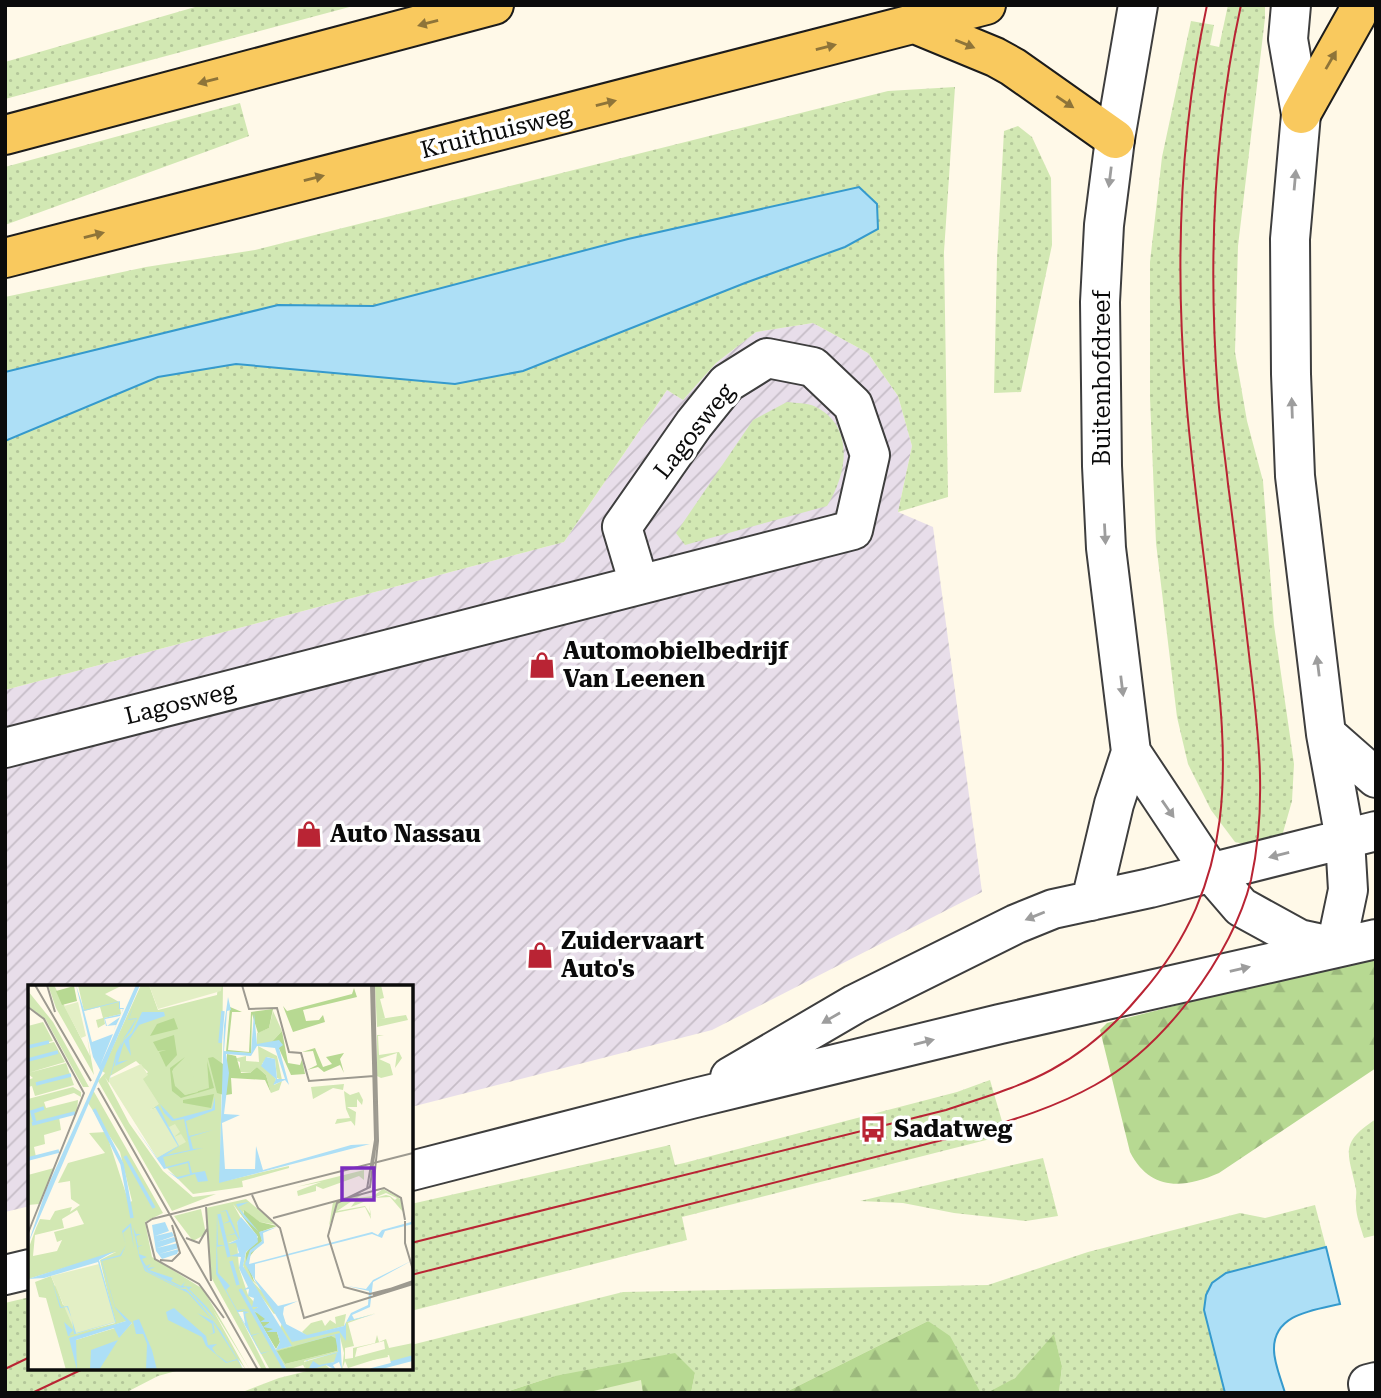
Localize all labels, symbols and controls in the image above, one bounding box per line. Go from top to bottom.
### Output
one-way arrow [417,18,439,29]
one-way arrow [954,39,975,50]
one-way arrow [815,41,837,52]
one-way arrow [1325,50,1337,70]
one-way arrow [197,76,219,87]
one-way arrow [1056,95,1074,109]
one-way arrow [595,97,617,108]
street label: Kruithuisweg [418,100,575,164]
one-way arrow [1105,166,1116,188]
one-way arrow [1290,169,1301,191]
one-way arrow [303,172,325,183]
one-way arrow [83,229,105,240]
street label: Buitenhofdreef [1088,290,1116,466]
street label: Lagosweg [648,377,740,484]
one-way arrow [1287,396,1298,418]
one-way arrow [1100,524,1111,546]
place label: Automobielbedrijf Van Leenen [563,637,789,693]
shop icon: Automobielbedrijf Van Leenen [527,650,557,680]
one-way arrow [1312,655,1323,677]
one-way arrow [1117,675,1128,697]
street label: Lagosweg [122,676,239,730]
one-way arrow [1161,800,1175,818]
shop icon: Auto Nassau [294,819,324,849]
place label: Auto Nassau [330,820,481,848]
one-way arrow [1268,850,1290,861]
one-way arrow [1024,911,1045,922]
place label: Zuidervaart Auto's [561,927,704,983]
shop icon: Zuidervaart Auto's [525,940,555,970]
one-way arrow [1229,964,1251,975]
inset map [28,985,413,1370]
one-way arrow [822,1012,841,1024]
one-way arrow [914,1036,936,1047]
bus stop icon: Sadatweg [858,1114,888,1144]
place label: Sadatweg [894,1115,1012,1143]

